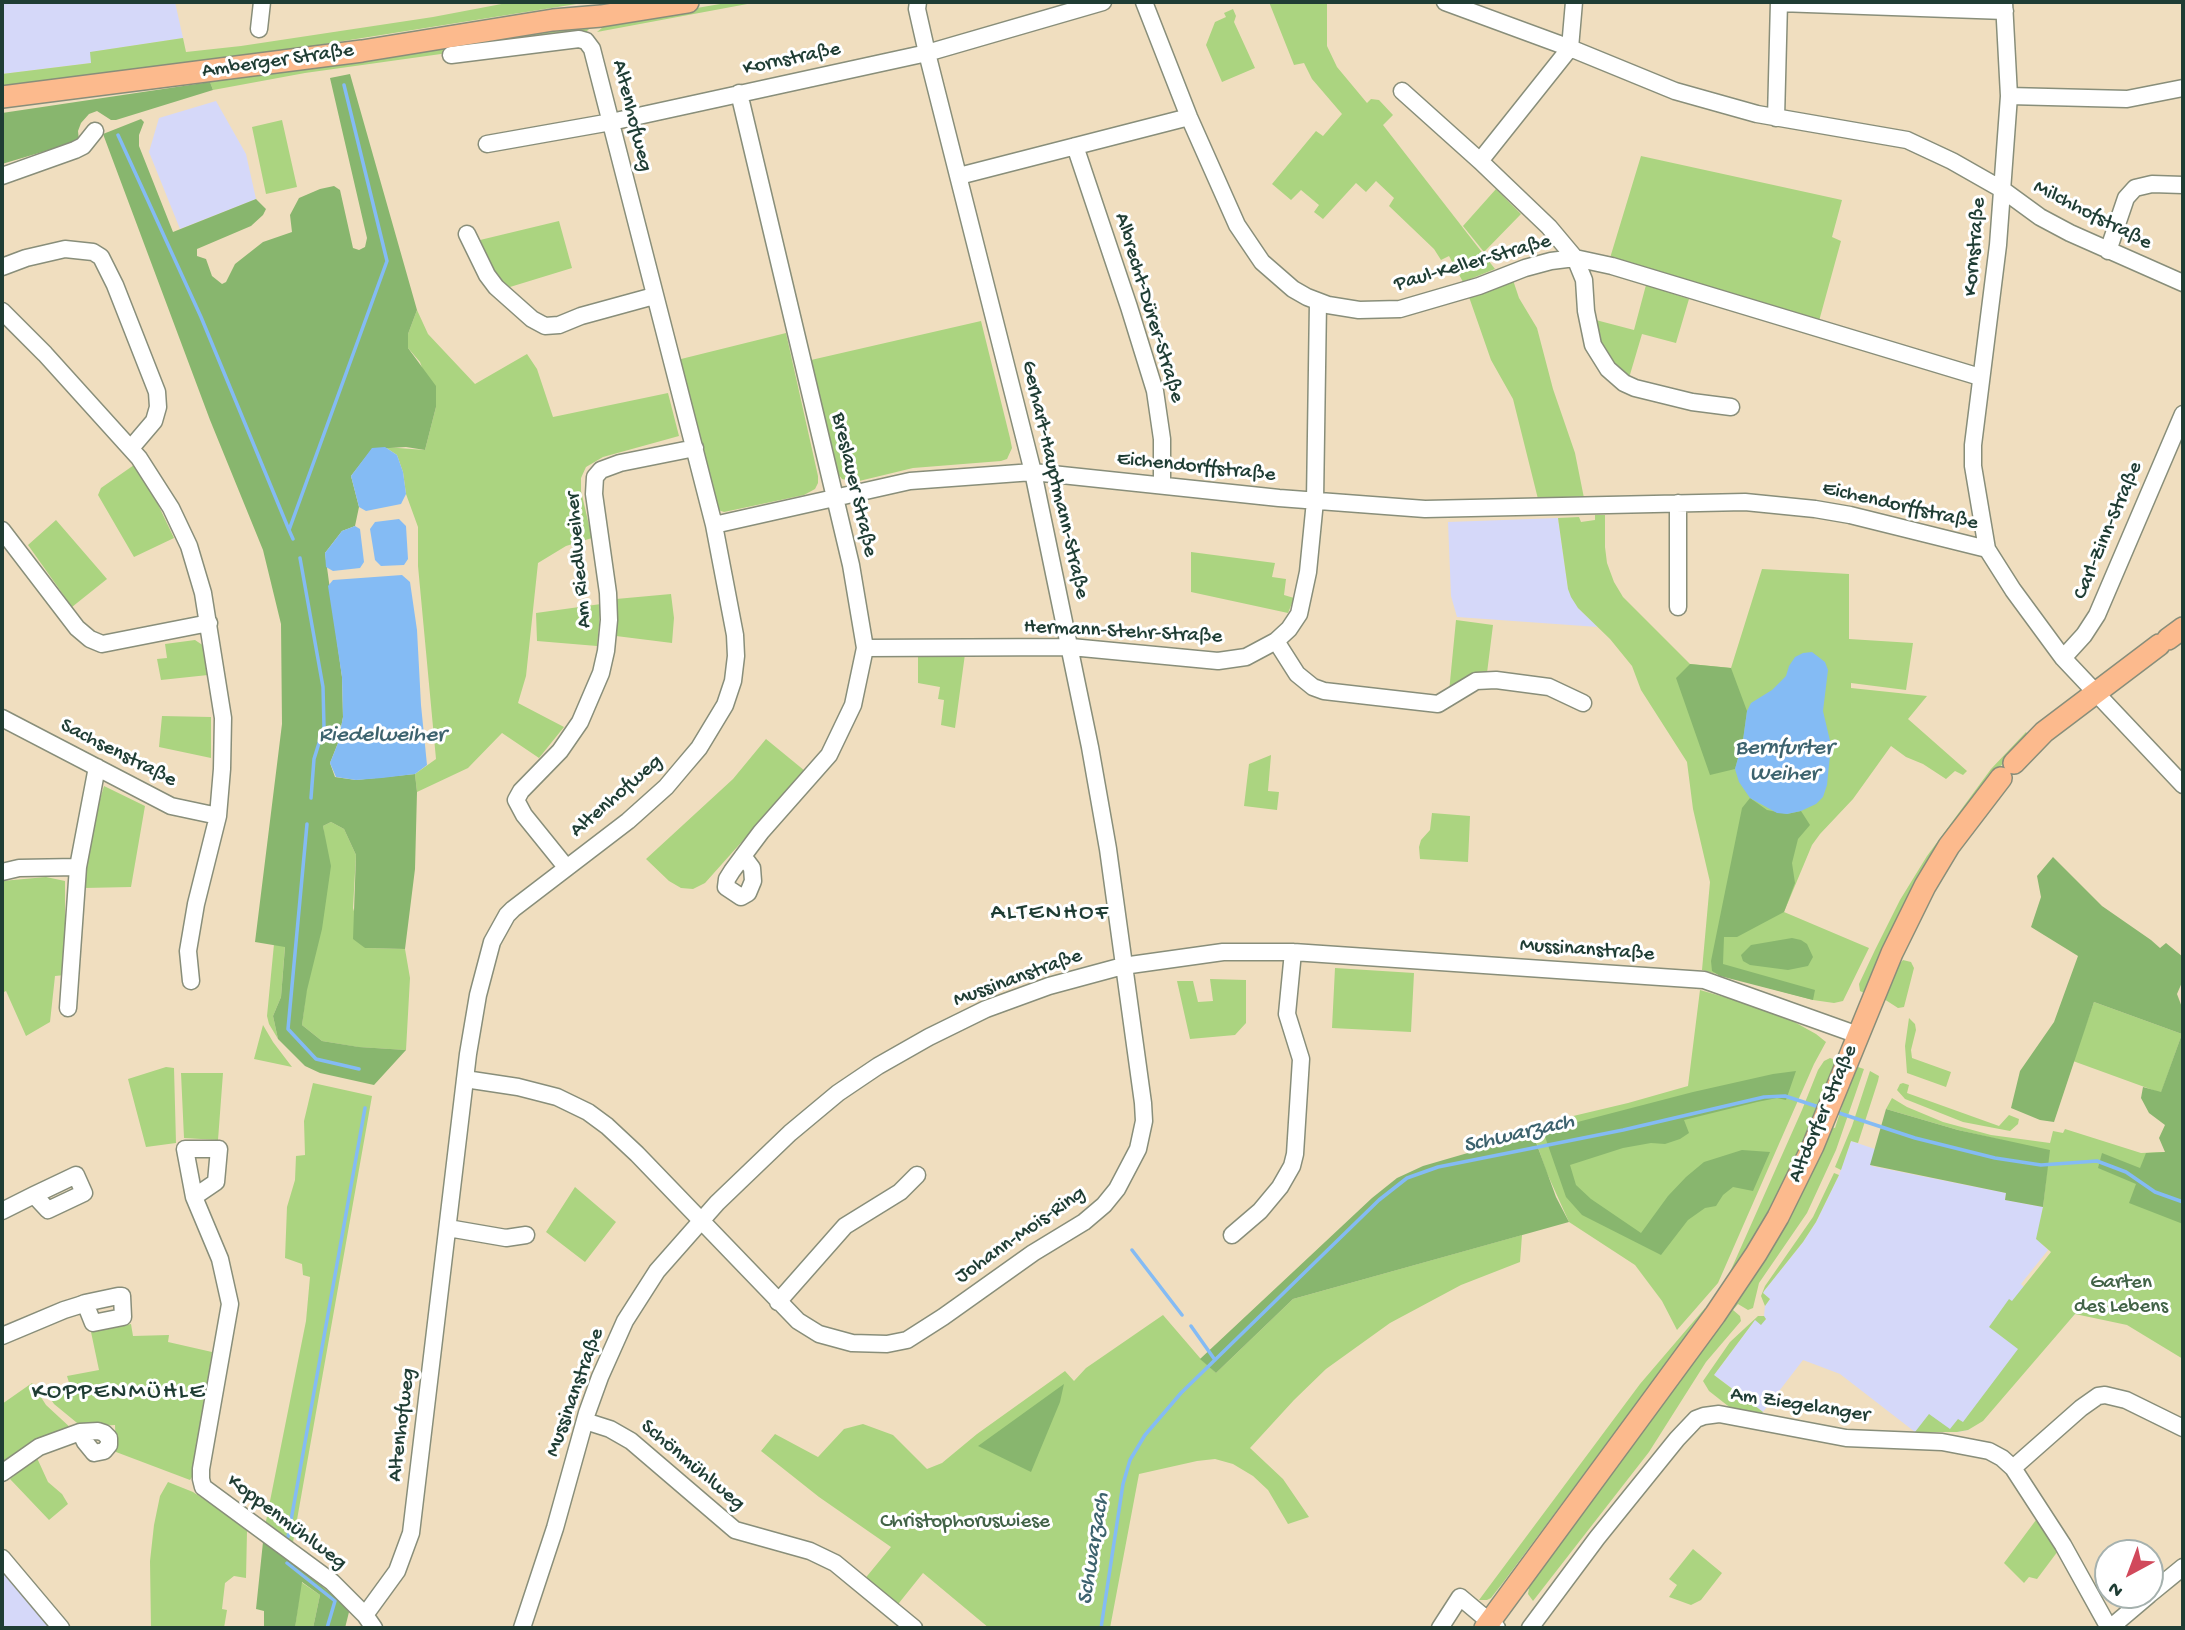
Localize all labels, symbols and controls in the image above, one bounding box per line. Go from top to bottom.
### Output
street label: Kornstraße [741,37,843,83]
street label: Amberger Straße [201,39,355,85]
street label: Altenhofweg [605,58,657,174]
street label: Milchhofstraße [2028,175,2156,257]
street label: Kornstraße [1959,197,1993,297]
street label: Albrecht-Dürer-Straße [1107,210,1189,406]
street label: Paul-Keller-Straße [1392,230,1554,298]
street label: Gerhart-Hauptmann-Straße [1014,358,1094,602]
street label: Breslauer Straße [824,410,882,560]
street label: Eichendorffstraße [1115,447,1277,489]
street label: Carl-Zinn-Straße [2069,458,2149,604]
street label: Eichendorffstraße [1820,477,1980,537]
street label: Am Riedlweiher [561,491,599,629]
street label: Hermann-Stehr-Straße [1023,615,1223,651]
street label: Sachsenstraße [56,714,180,794]
water label: Riedelweiher [319,722,445,750]
water label: Bernfurter Weiher [1735,735,1833,789]
street label: Altenhofweg [566,750,668,844]
district label: ALTENHOF [991,900,1109,928]
street label: Mussinanstraße [1519,934,1655,968]
street label: Mussinanstraße [950,944,1086,1014]
street label: Altdorfer Straße [1784,1041,1864,1187]
water label: Schwarzach [1461,1109,1577,1161]
street label: Johann-Mois-Ring [951,1182,1091,1290]
park label: Garten des Lebens [2074,1271,2168,1321]
street label: Mussinanstraße [541,1325,611,1461]
street label: Altenhofweg [384,1367,422,1483]
district label: KOPPENMÜHLE [33,1379,205,1407]
street label: Am Ziegelanger [1729,1383,1871,1429]
street label: Schönmühlweg [635,1415,749,1517]
street label: Koppenmühlweg [221,1470,351,1576]
water label: Schwarzach [1073,1491,1117,1607]
park label: Christophoruswiese [880,1510,1050,1536]
north arrow [2094,1539,2164,1609]
text: N [2104,1576,2128,1601]

